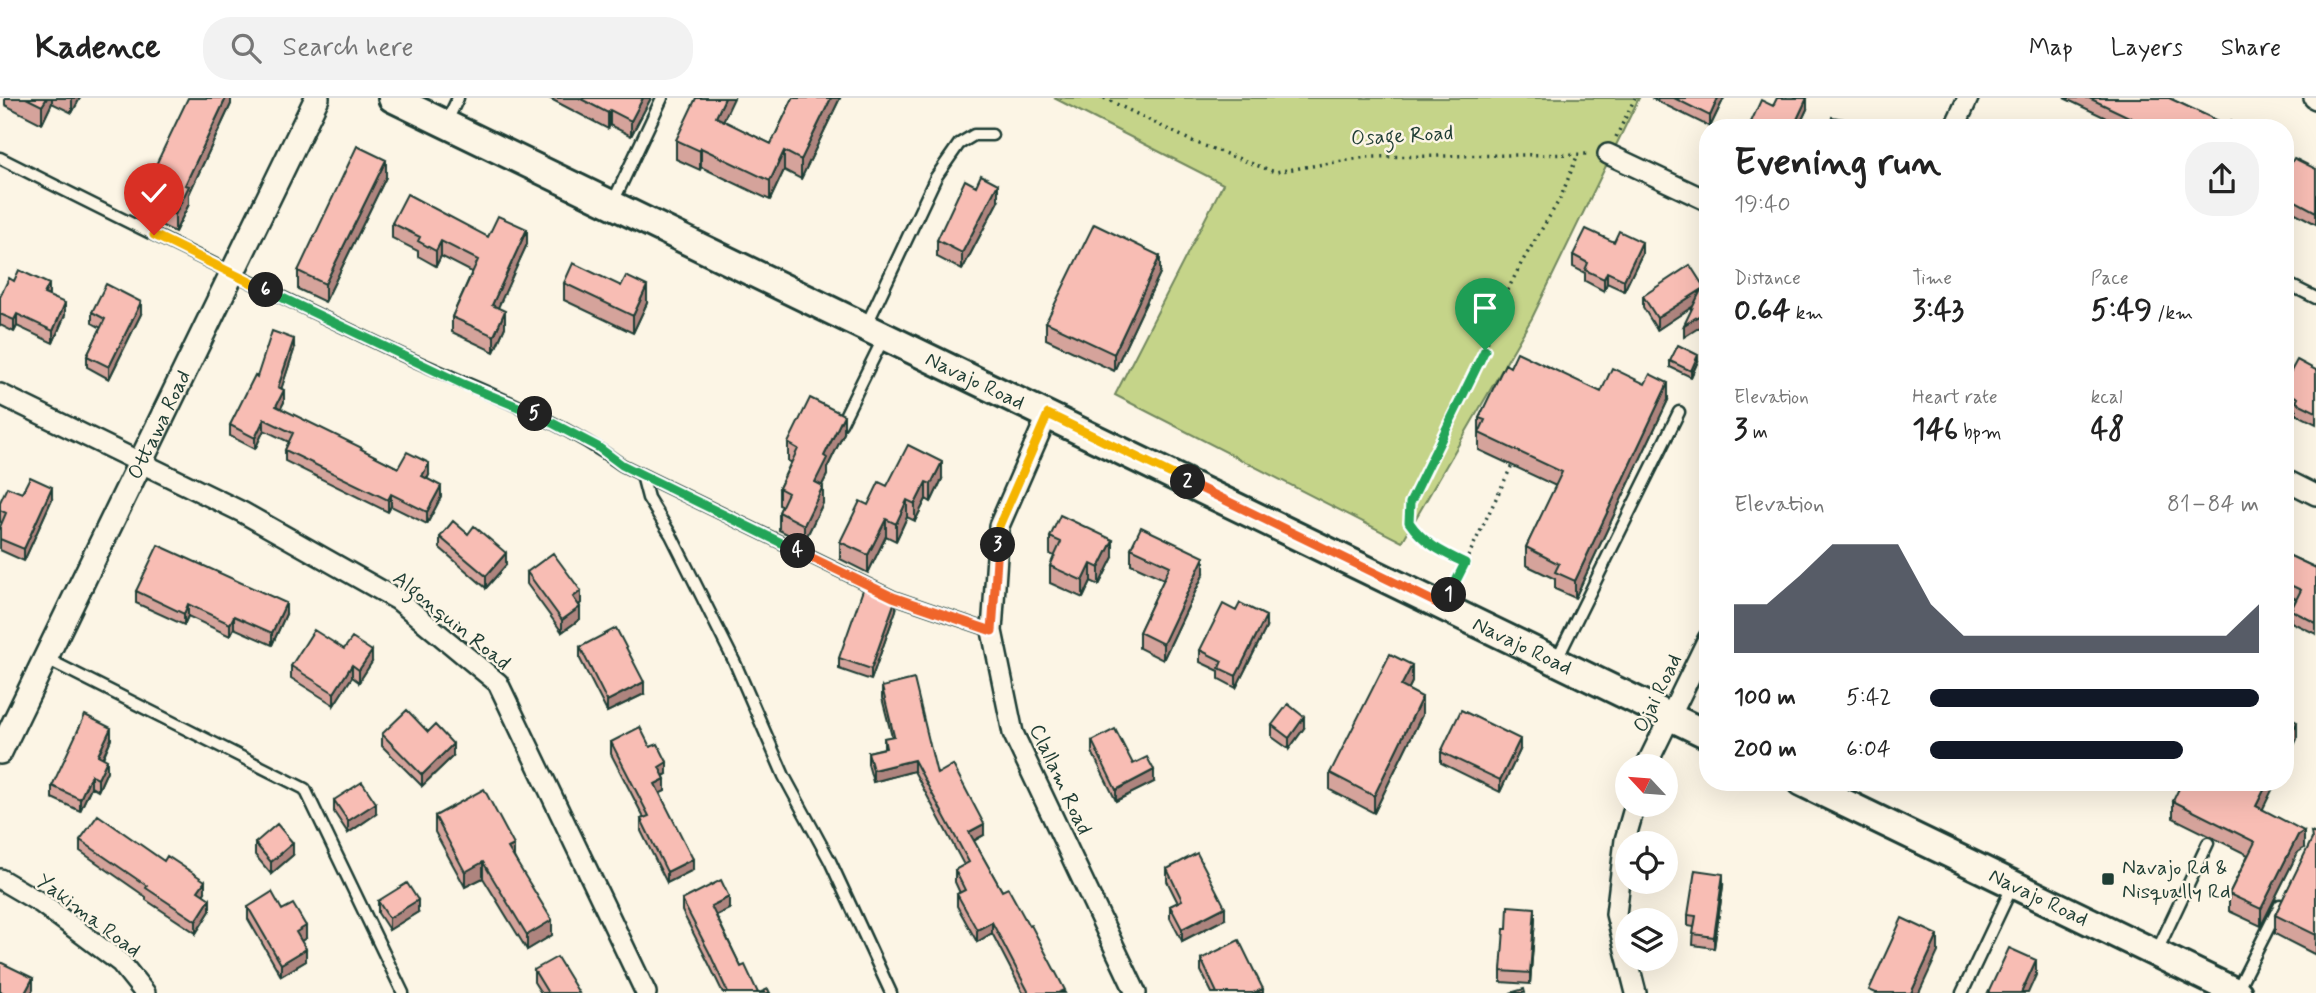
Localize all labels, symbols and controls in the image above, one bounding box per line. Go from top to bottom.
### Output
search box [203,17,693,80]
text: Kadence [35,26,161,70]
icon: search [227,29,265,67]
text: Search here [283,31,413,65]
text: Map [2029,33,2073,64]
text: Layers [2111,33,2183,64]
text: Share [2221,33,2281,64]
street label: Osage Road [1350,119,1454,155]
text: Evening run [1734,139,1941,188]
button: share [2185,142,2259,216]
pin [124,163,184,235]
icon: check [135,174,173,212]
text: 19:40 [1734,190,1791,220]
text: Distance [1734,266,1801,291]
text: Time [1912,266,1952,291]
text: Pace [2091,266,2128,291]
pin: 6 [248,272,284,308]
text: 6 [261,277,270,302]
pin [1455,278,1515,350]
icon: arrive [1466,289,1504,327]
text: 0.64 [1734,291,1791,330]
text: 3:43 [1912,291,1964,330]
text: 5:49 [2091,291,2152,330]
text: km [1791,301,1823,326]
text: /km [2152,301,2193,326]
street label: Navajo Road [921,345,1029,417]
street label: Ottawa Road [121,366,198,484]
text: Elevation [1734,385,1809,410]
text: Heart rate [1912,385,1998,410]
text: kcal [2091,385,2123,410]
pin: 5 [518,396,552,432]
text: 5 [529,401,540,426]
text: 3 [1734,410,1748,449]
text: 146 [1912,410,1958,449]
text: 48 [2091,410,2125,449]
text: m [1748,420,1768,445]
text: bpm [1958,420,2001,445]
pin: 2 [1170,464,1206,500]
text: 2 [1183,469,1192,494]
text: Elevation [1734,490,1825,520]
text: 81–84 m [2167,490,2259,520]
pin: 3 [981,528,1016,562]
text: 3 [993,532,1002,557]
pin: 4 [780,533,816,568]
text: 4 [792,538,803,563]
street label: Algonquin Road [385,565,516,679]
pin: 1 [1432,578,1466,612]
text: 1 [1444,582,1453,607]
street label: Navajo Road [1468,610,1576,682]
street label: Ojai Road [1627,650,1689,737]
text: 100 m [1734,683,1796,713]
text: 5:42 [1846,683,1891,713]
street label: Clallam Road [1022,719,1098,839]
text: 200 m [1734,735,1797,765]
text: 6:04 [1846,735,1891,765]
north arrow [1615,754,1678,817]
map controls [1615,754,1678,971]
button: locate [1615,831,1678,894]
place label: Navajo Rd & Nisqually Rd [2122,854,2230,906]
street label: Navajo Road [1984,862,2093,934]
street label: Yakima Road [30,867,146,964]
marker: Navajo Rd & Nisqually Rd [2100,871,2116,887]
button: layers [1615,908,1678,971]

